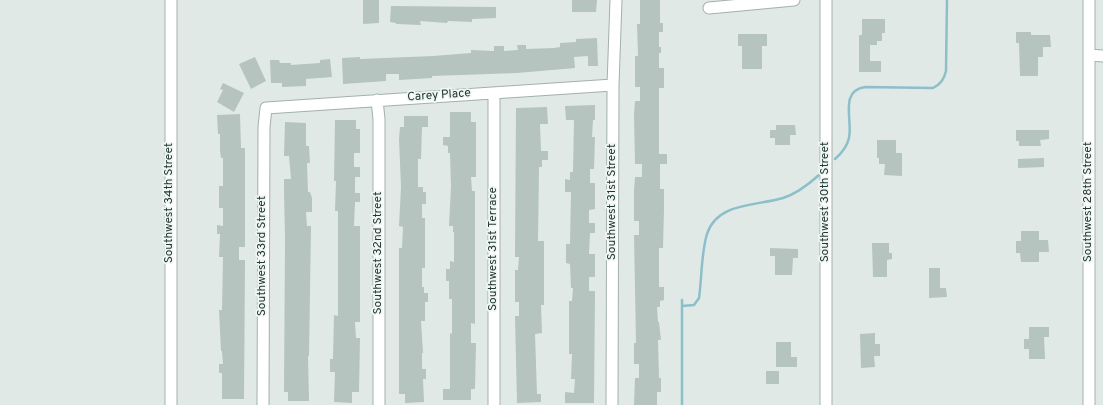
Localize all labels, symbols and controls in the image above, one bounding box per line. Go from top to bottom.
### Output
street label: Carey Place [407,87,471,105]
street label: Southwest 30th Street [819,142,833,262]
street label: Southwest 28th Street [1082,142,1096,262]
street label: Southwest 34th Street [163,143,177,263]
street label: Southwest 31st Street [606,144,620,260]
street label: Southwest 31st Terrace [487,187,501,311]
street label: Southwest 32nd Street [372,192,386,314]
street label: Southwest 33rd Street [256,196,270,316]

